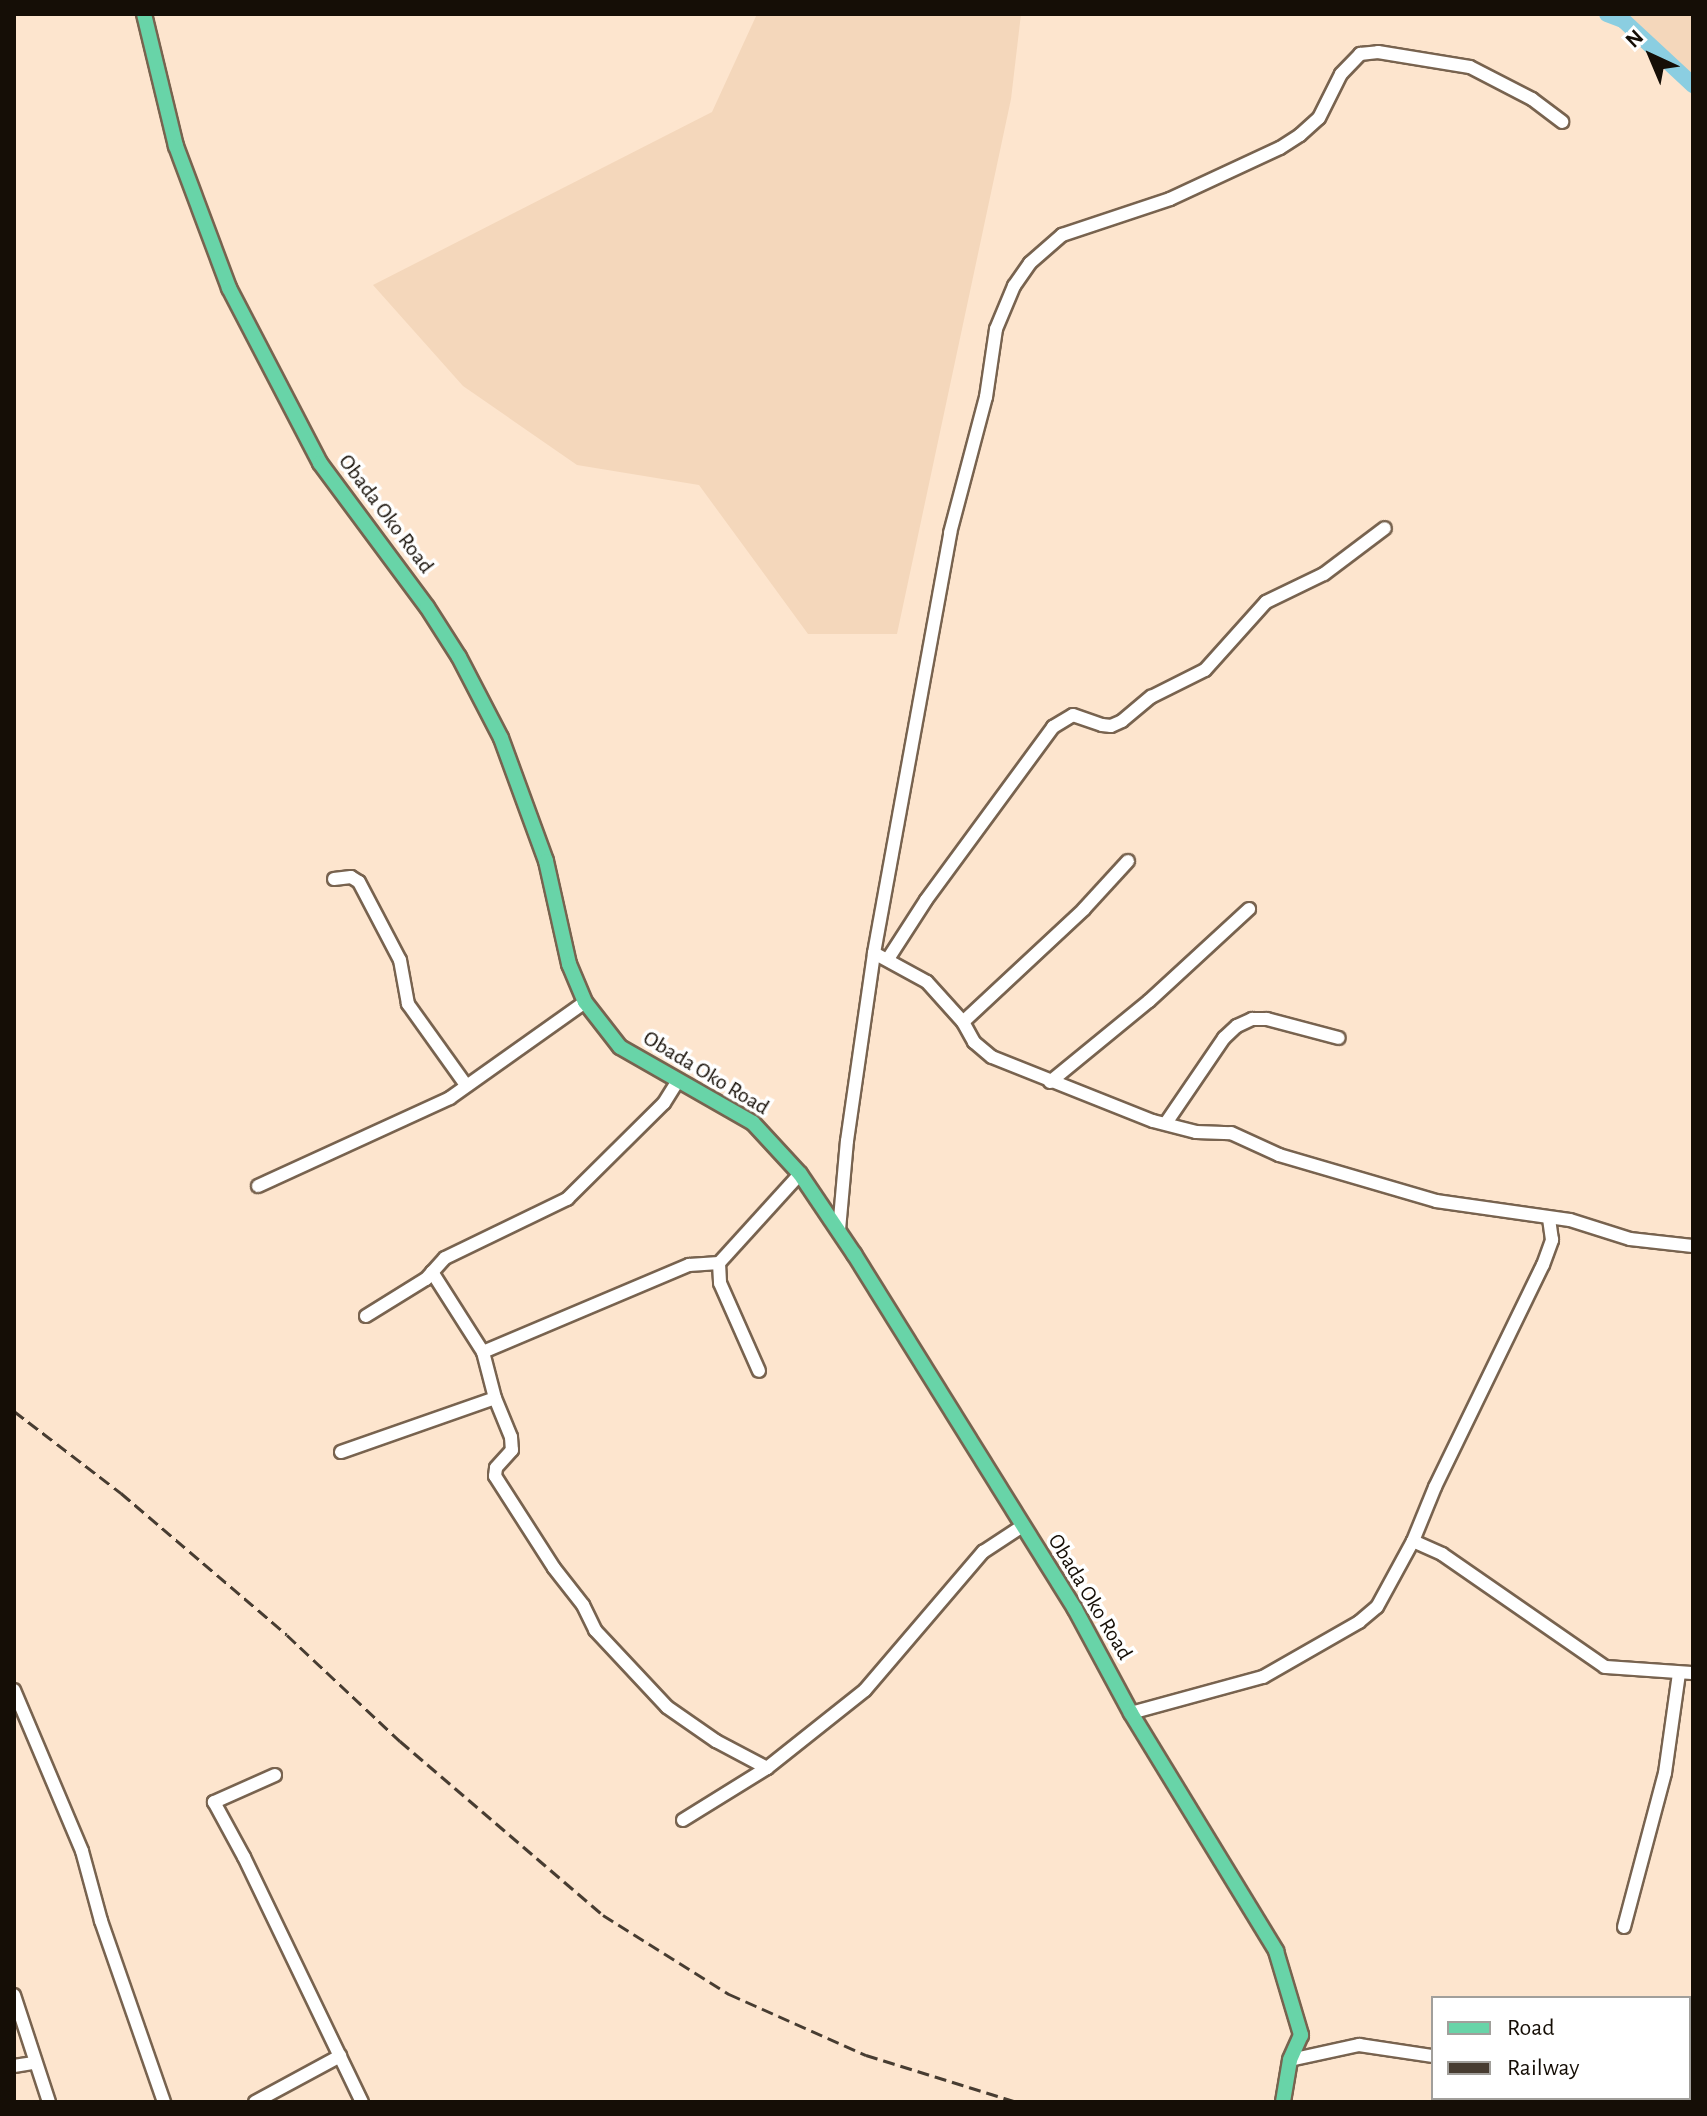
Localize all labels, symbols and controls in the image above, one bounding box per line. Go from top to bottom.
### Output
north arrow [1611,16,1691,96]
text: N [1621,26,1647,52]
street label: Obada Oko Road [333,449,439,579]
street label: Obada Oko Road [638,1025,774,1121]
street label: Obada Oko Road [1042,1529,1138,1665]
legend [1431,1996,1691,2100]
text: Road [1507,2016,1555,2040]
text: Railway [1507,2056,1579,2080]

